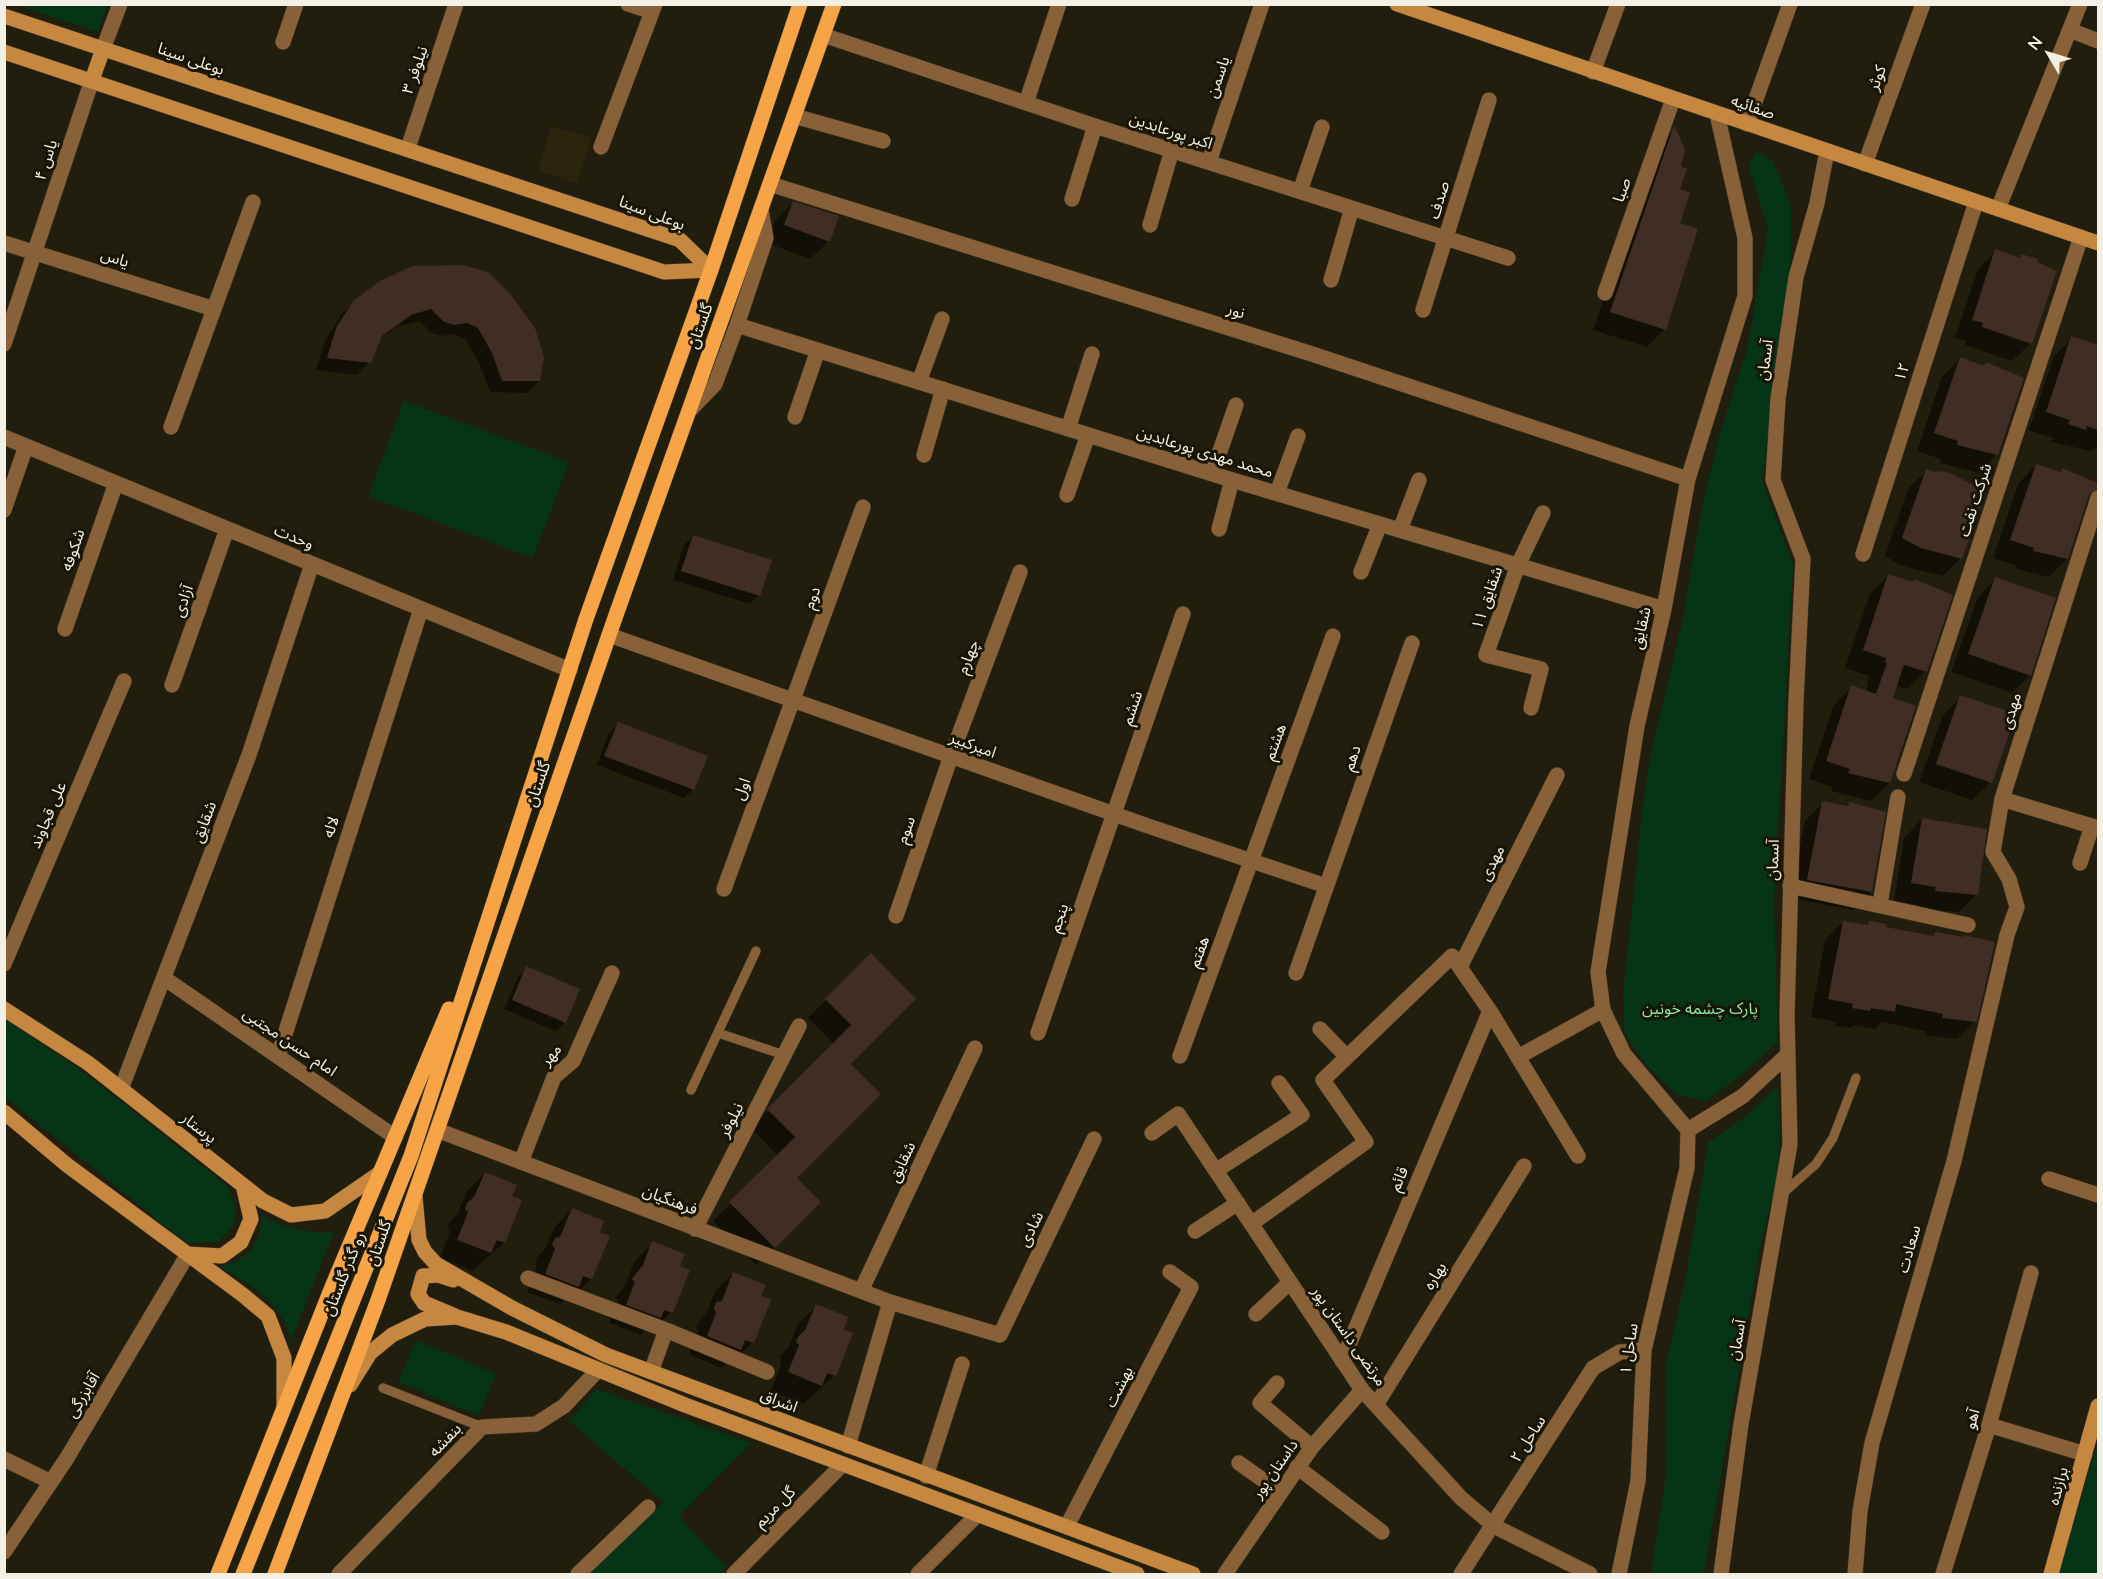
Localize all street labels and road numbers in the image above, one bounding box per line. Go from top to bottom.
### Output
street label: بوعلی سینا [155,39,227,79]
street label: نیلوفر ۳ [398,44,432,96]
street label: یاسمن [1202,54,1234,100]
street label: کوثر [1864,63,1890,93]
street label: صفائیه [1729,91,1777,123]
street label: اکبر پورعابدین [1127,109,1215,153]
street label: یاس ۴ [30,137,62,183]
street label: صبا [1609,175,1635,205]
street label: صدف [1424,179,1454,221]
street label: بوعلی سینا [616,192,688,234]
street label: یاس [98,244,132,272]
street label: نور [1225,299,1247,323]
street label: گلستان [683,301,717,351]
street label: آسمان [1753,338,1777,382]
street label: ۱۲ [1890,360,1914,384]
street label: محمد مهدی پورعابدین [1135,422,1275,482]
street label: شرکت نفت [1954,461,1996,539]
street label: وحدت [271,520,317,554]
street label: شکوفه [57,526,89,574]
street label: شقایق ۱۱ [1467,564,1507,632]
street label: آزادی [169,582,197,620]
street label: دوم [799,584,825,612]
street label: شقایق [1627,605,1655,651]
street label: چهارم [953,637,983,677]
street label: ششم [1117,688,1147,728]
street label: مهدی [1996,690,2026,732]
street label: هشتم [1260,721,1290,763]
street label: امیرکبیر [947,728,999,762]
street label: دهم [1339,743,1365,773]
street label: گلستان [521,759,555,809]
street label: اول [729,775,755,803]
street label: علی قجاوند [25,779,71,851]
street label: شقایق [187,799,221,845]
street label: لاله [319,814,343,840]
street label: سوم [892,814,920,846]
street label: آسمان [1763,839,1783,881]
street label: مهدی [1475,842,1509,884]
street label: پنجم [1045,901,1073,935]
street label: هفتم [1184,934,1214,970]
street label: امام حسن مجتبی [239,1003,341,1081]
street label: مهر [536,1040,566,1070]
street label: نیلوفر [714,1100,748,1140]
street label: پرستار [177,1108,221,1148]
street label: شقایق [884,1139,920,1185]
street label: قائم [1385,1164,1413,1194]
street label: فرهنگیان [640,1181,700,1219]
street label: شادی [1014,1208,1048,1250]
street label: گلستان [362,1218,396,1268]
street label: سعادت [1893,1223,1925,1275]
street label: رو گذر گلستان [318,1229,370,1319]
street label: بهاره [1419,1259,1451,1293]
street label: مرتضی داستان پور [1307,1282,1391,1390]
street label: آسمان [1724,1318,1750,1362]
street label: ساحل ۱ [1616,1322,1642,1376]
street label: بهشت [1101,1363,1137,1411]
street label: آقابزرگی [62,1369,104,1421]
street label: اشراق [758,1385,800,1417]
street label: آهو [1960,1407,1984,1431]
street label: ساحل ۲ [1506,1412,1550,1466]
street label: بنفشه [425,1419,465,1461]
street label: داستان پور [1248,1436,1302,1502]
street label: برازنده [2044,1465,2072,1507]
street label: گل مریم [750,1482,800,1532]

